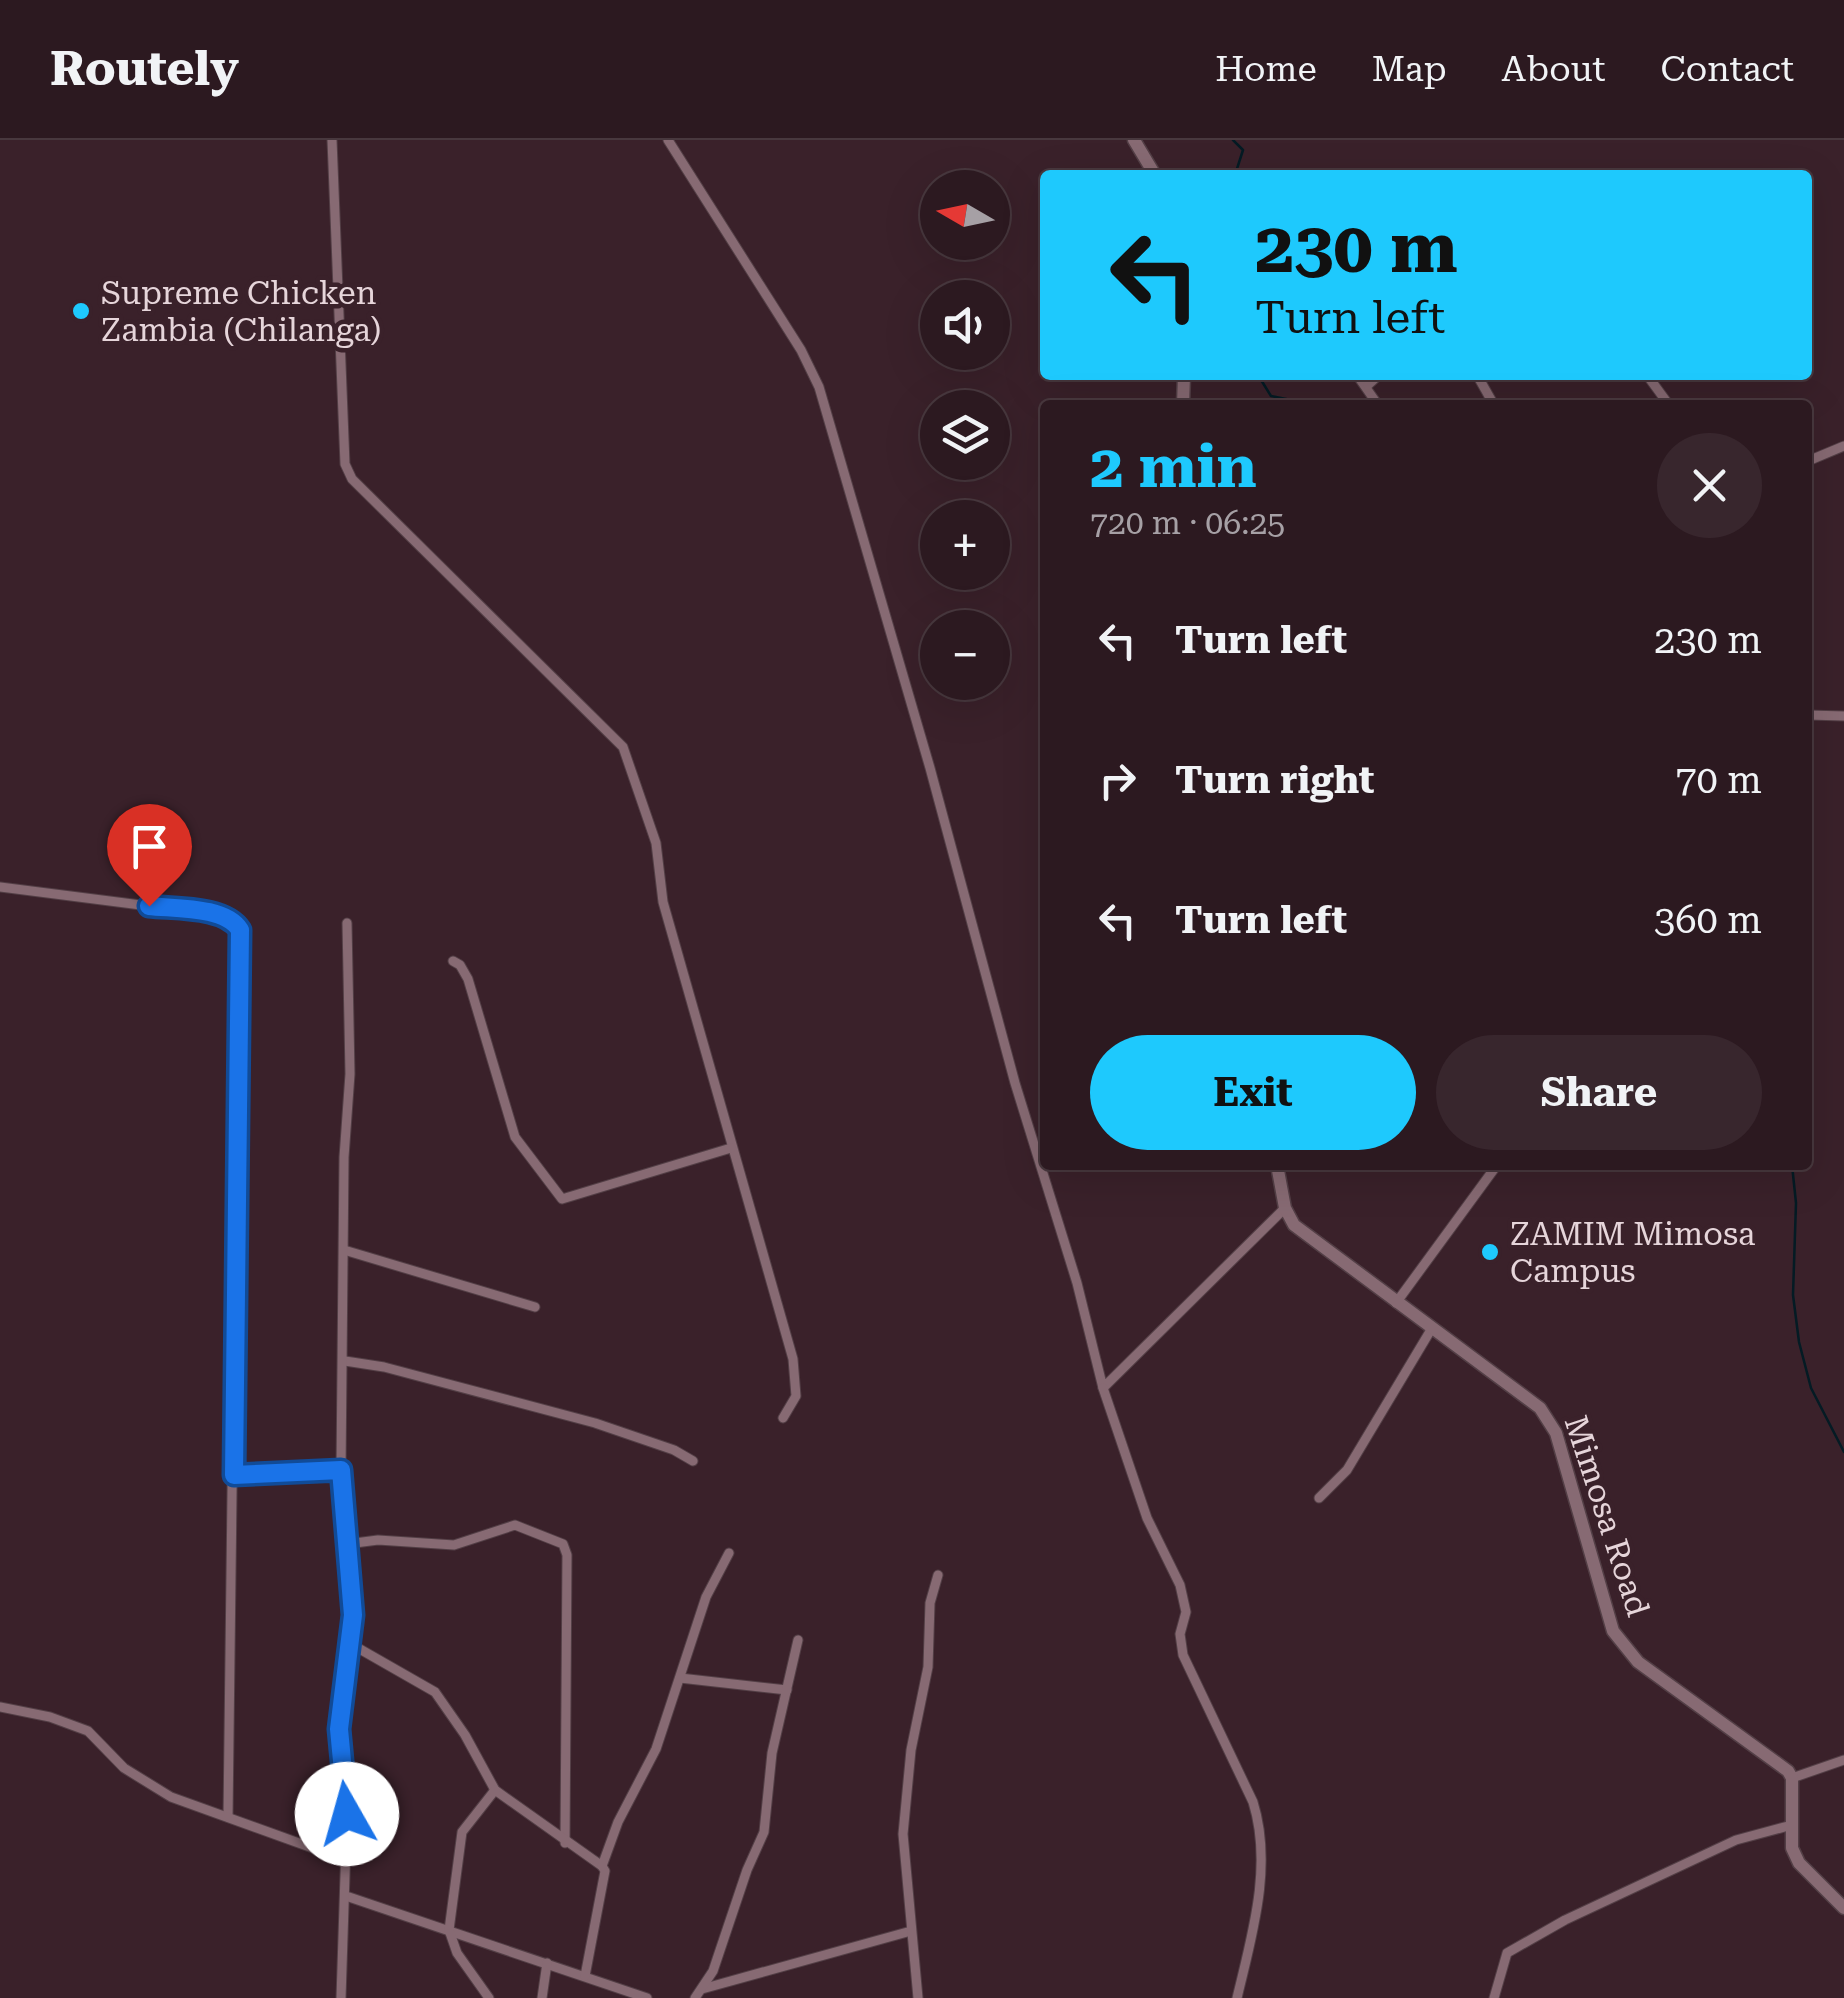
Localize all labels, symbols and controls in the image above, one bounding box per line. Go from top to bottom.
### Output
text: Routely [50,41,239,97]
text: Home [1215,49,1317,90]
text: Map [1372,49,1447,90]
text: About [1502,49,1606,90]
text: Contact [1661,49,1794,90]
north arrow [920,170,1010,260]
map controls [920,170,1010,700]
text: 230 m [1255,207,1458,289]
icon: left [1090,210,1220,340]
place label: Supreme Chicken Zambia (Chilanga) [101,274,381,349]
button: sound [920,280,1010,370]
text: Turn left [1255,291,1445,344]
marker: Supreme Chicken Zambia (Chilanga) [70,300,92,322]
button: layers [920,390,1010,480]
text: 2 min [1090,431,1257,502]
button: close [1657,433,1762,538]
button: + [920,500,1010,590]
text: 720 m · 06:25 [1090,504,1285,542]
button: − [920,610,1010,700]
icon: left [1090,613,1145,668]
text: Turn left [1175,618,1347,662]
text: 230 m [1654,618,1762,662]
icon: right [1090,753,1145,808]
text: Turn right [1175,758,1374,802]
text: 70 m [1675,758,1762,802]
pin [107,804,192,907]
icon: arrive [122,819,177,874]
icon: left [1090,893,1145,948]
text: Turn left [1175,898,1347,942]
text: 360 m [1654,898,1762,942]
button: Exit [1090,1035,1416,1150]
button: Share [1436,1035,1762,1150]
place label: ZAMIM Mimosa Campus [1510,1215,1755,1290]
marker: ZAMIM Mimosa Campus [1479,1241,1501,1263]
street label: Mimosa Road [1557,1411,1657,1621]
position arrow [295,1762,399,1866]

